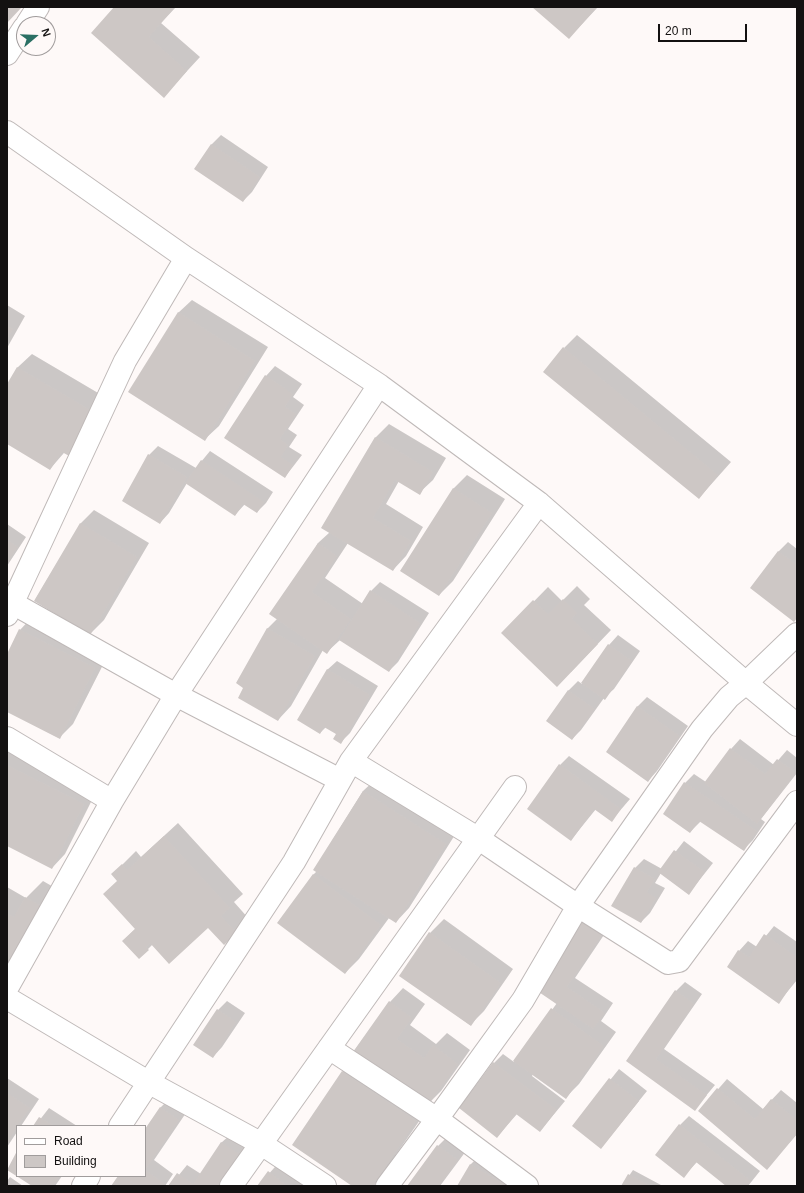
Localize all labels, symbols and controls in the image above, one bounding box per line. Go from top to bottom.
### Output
north arrow [16,16,56,56]
scale bar [660,16,749,42]
text: 20 m [665,24,692,38]
text: N [39,27,53,38]
legend [16,1125,146,1177]
text: Road [54,1134,83,1148]
text: Building [54,1154,97,1168]

